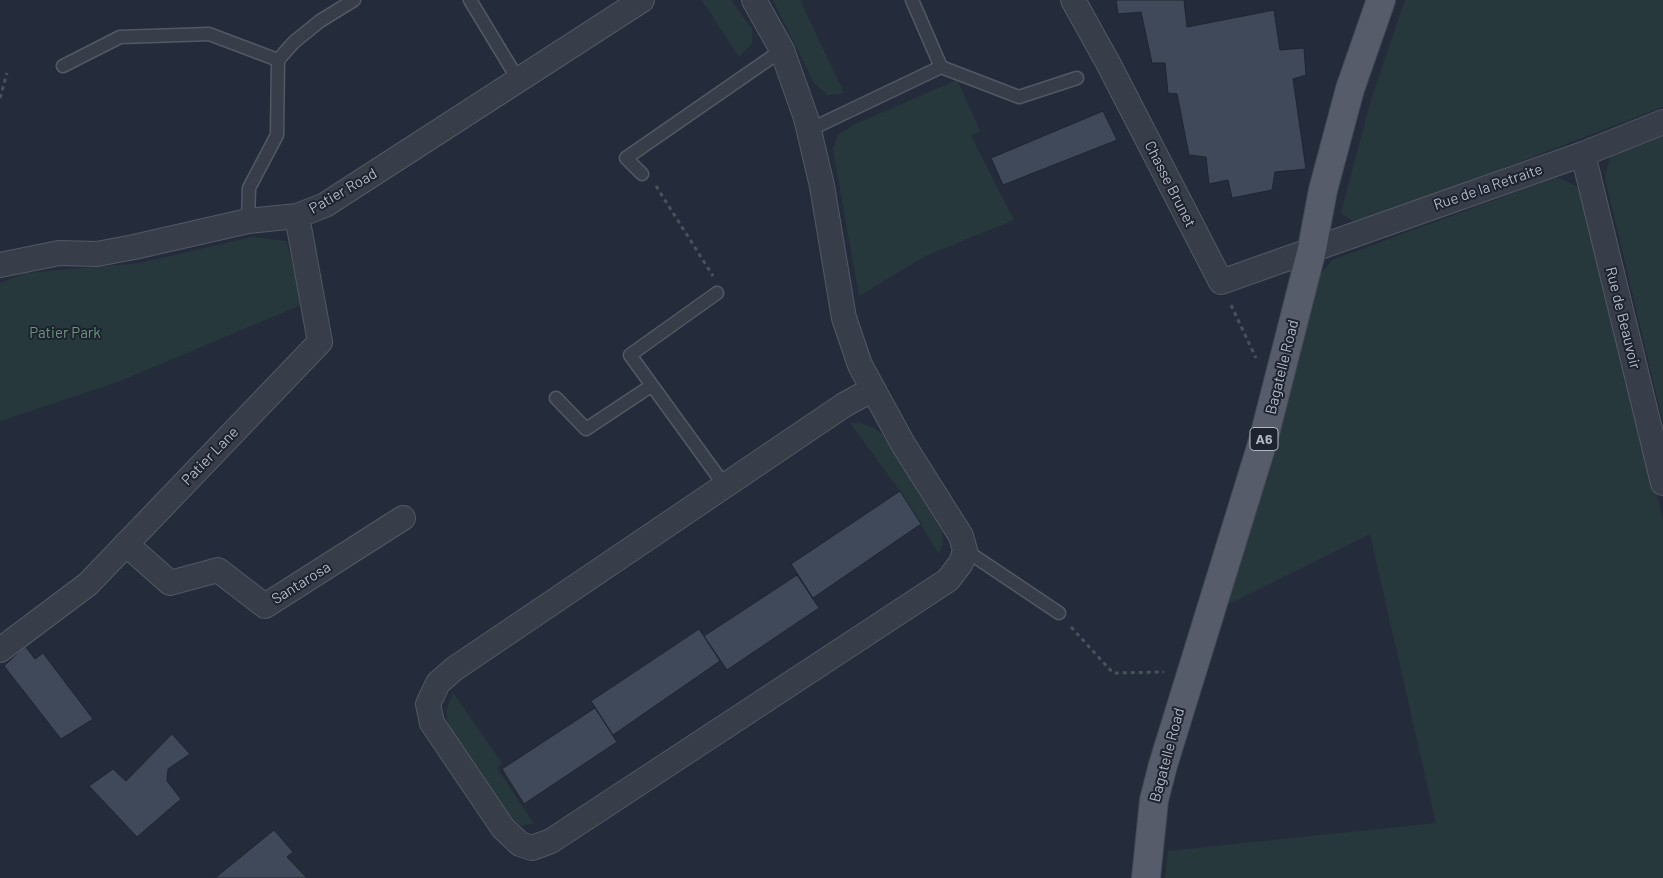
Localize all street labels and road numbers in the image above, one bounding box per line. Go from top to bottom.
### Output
street label: Chasse Brunet [1141,138,1199,230]
street label: Rue de la Retraite [1431,160,1545,214]
street label: Patier Road [306,164,380,218]
street label: Rue de Beauvoir [1602,265,1644,371]
street label: Bagatelle Road [1262,318,1302,416]
street label: Patier Lane [178,423,242,489]
road number: A6 [1250,428,1278,450]
street label: Santarosa [268,558,334,608]
street label: Bagatelle Road [1146,706,1188,804]

